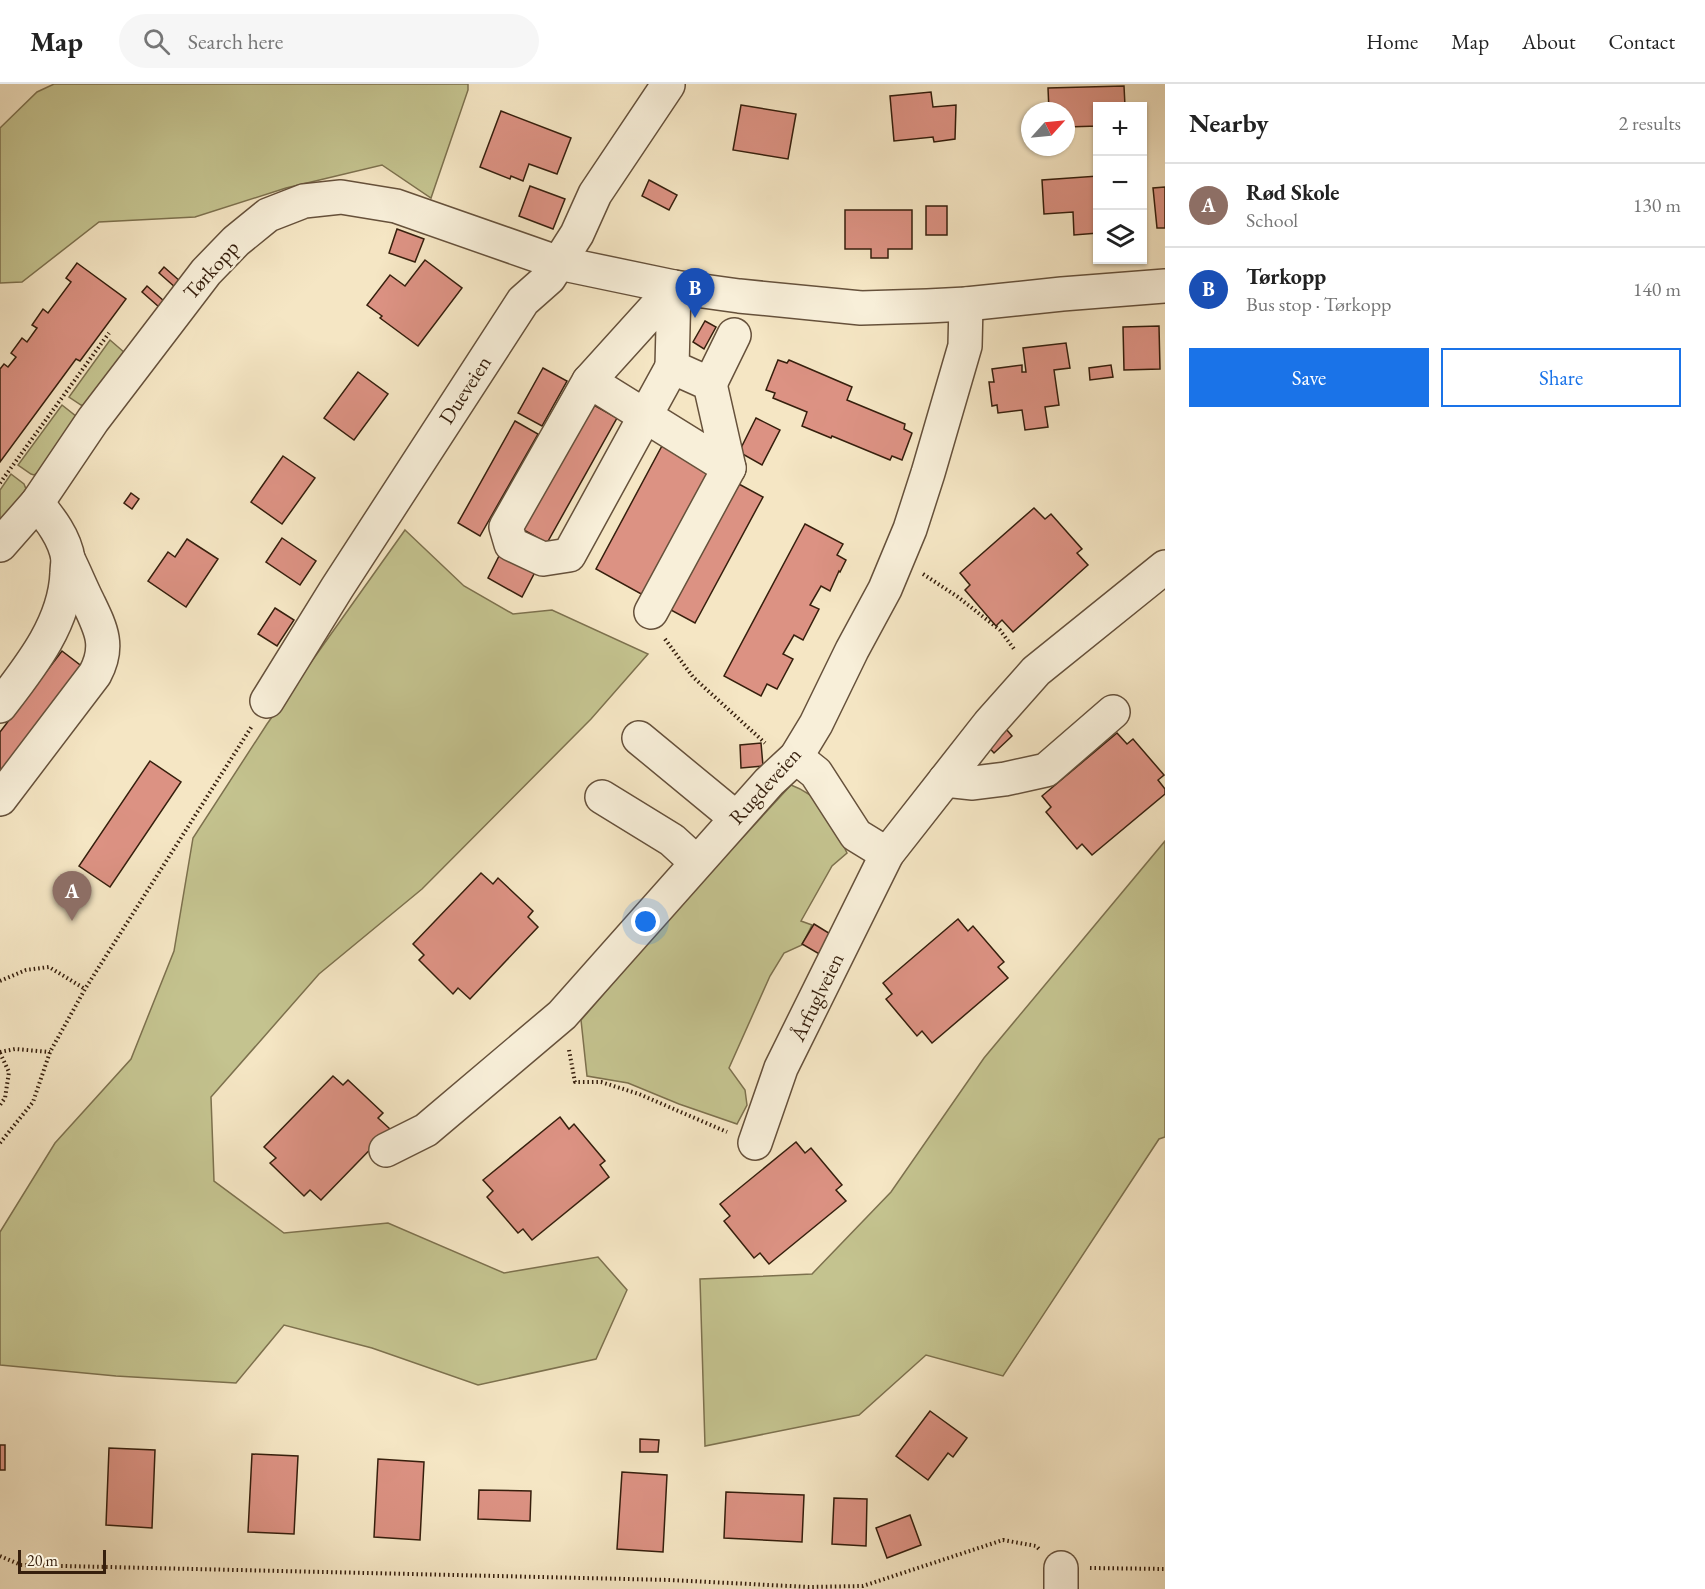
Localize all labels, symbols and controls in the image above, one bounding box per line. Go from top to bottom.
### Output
search box [119,14,539,68]
text: Map [30,23,83,59]
icon: search [140,25,173,58]
text: Search here [188,27,283,56]
text: Home [1366,28,1418,55]
text: Map [1451,28,1489,55]
text: About [1522,28,1575,55]
text: Contact [1608,28,1675,55]
north arrow [1021,102,1075,156]
map controls [1093,102,1147,264]
button: + [1093,102,1147,156]
text: Nearby [1189,106,1269,140]
text: 2 results [1618,110,1681,136]
button: − [1093,156,1147,210]
text: Rød Skole [1246,178,1339,207]
text: A [1201,192,1216,218]
text: 130 m [1633,192,1681,218]
text: School [1246,207,1298,233]
button: layers [1093,210,1147,264]
street label: Tørkopp [177,234,245,305]
text: Tørkopp [1246,262,1326,291]
pin: B [676,268,714,318]
text: B [1202,276,1215,302]
text: 140 m [1633,276,1681,302]
text: Bus stop · Tørkopp [1246,291,1391,317]
button: Save [1189,348,1429,407]
button: Share [1441,348,1681,407]
street label: Dueveien [432,350,497,429]
street label: Rugdeveien [723,741,807,830]
pin: A [52,872,92,921]
your location [631,907,660,936]
street label: Årfuglveien [783,948,849,1046]
scale bar [18,1547,106,1574]
text: 20 m [27,1550,58,1571]

